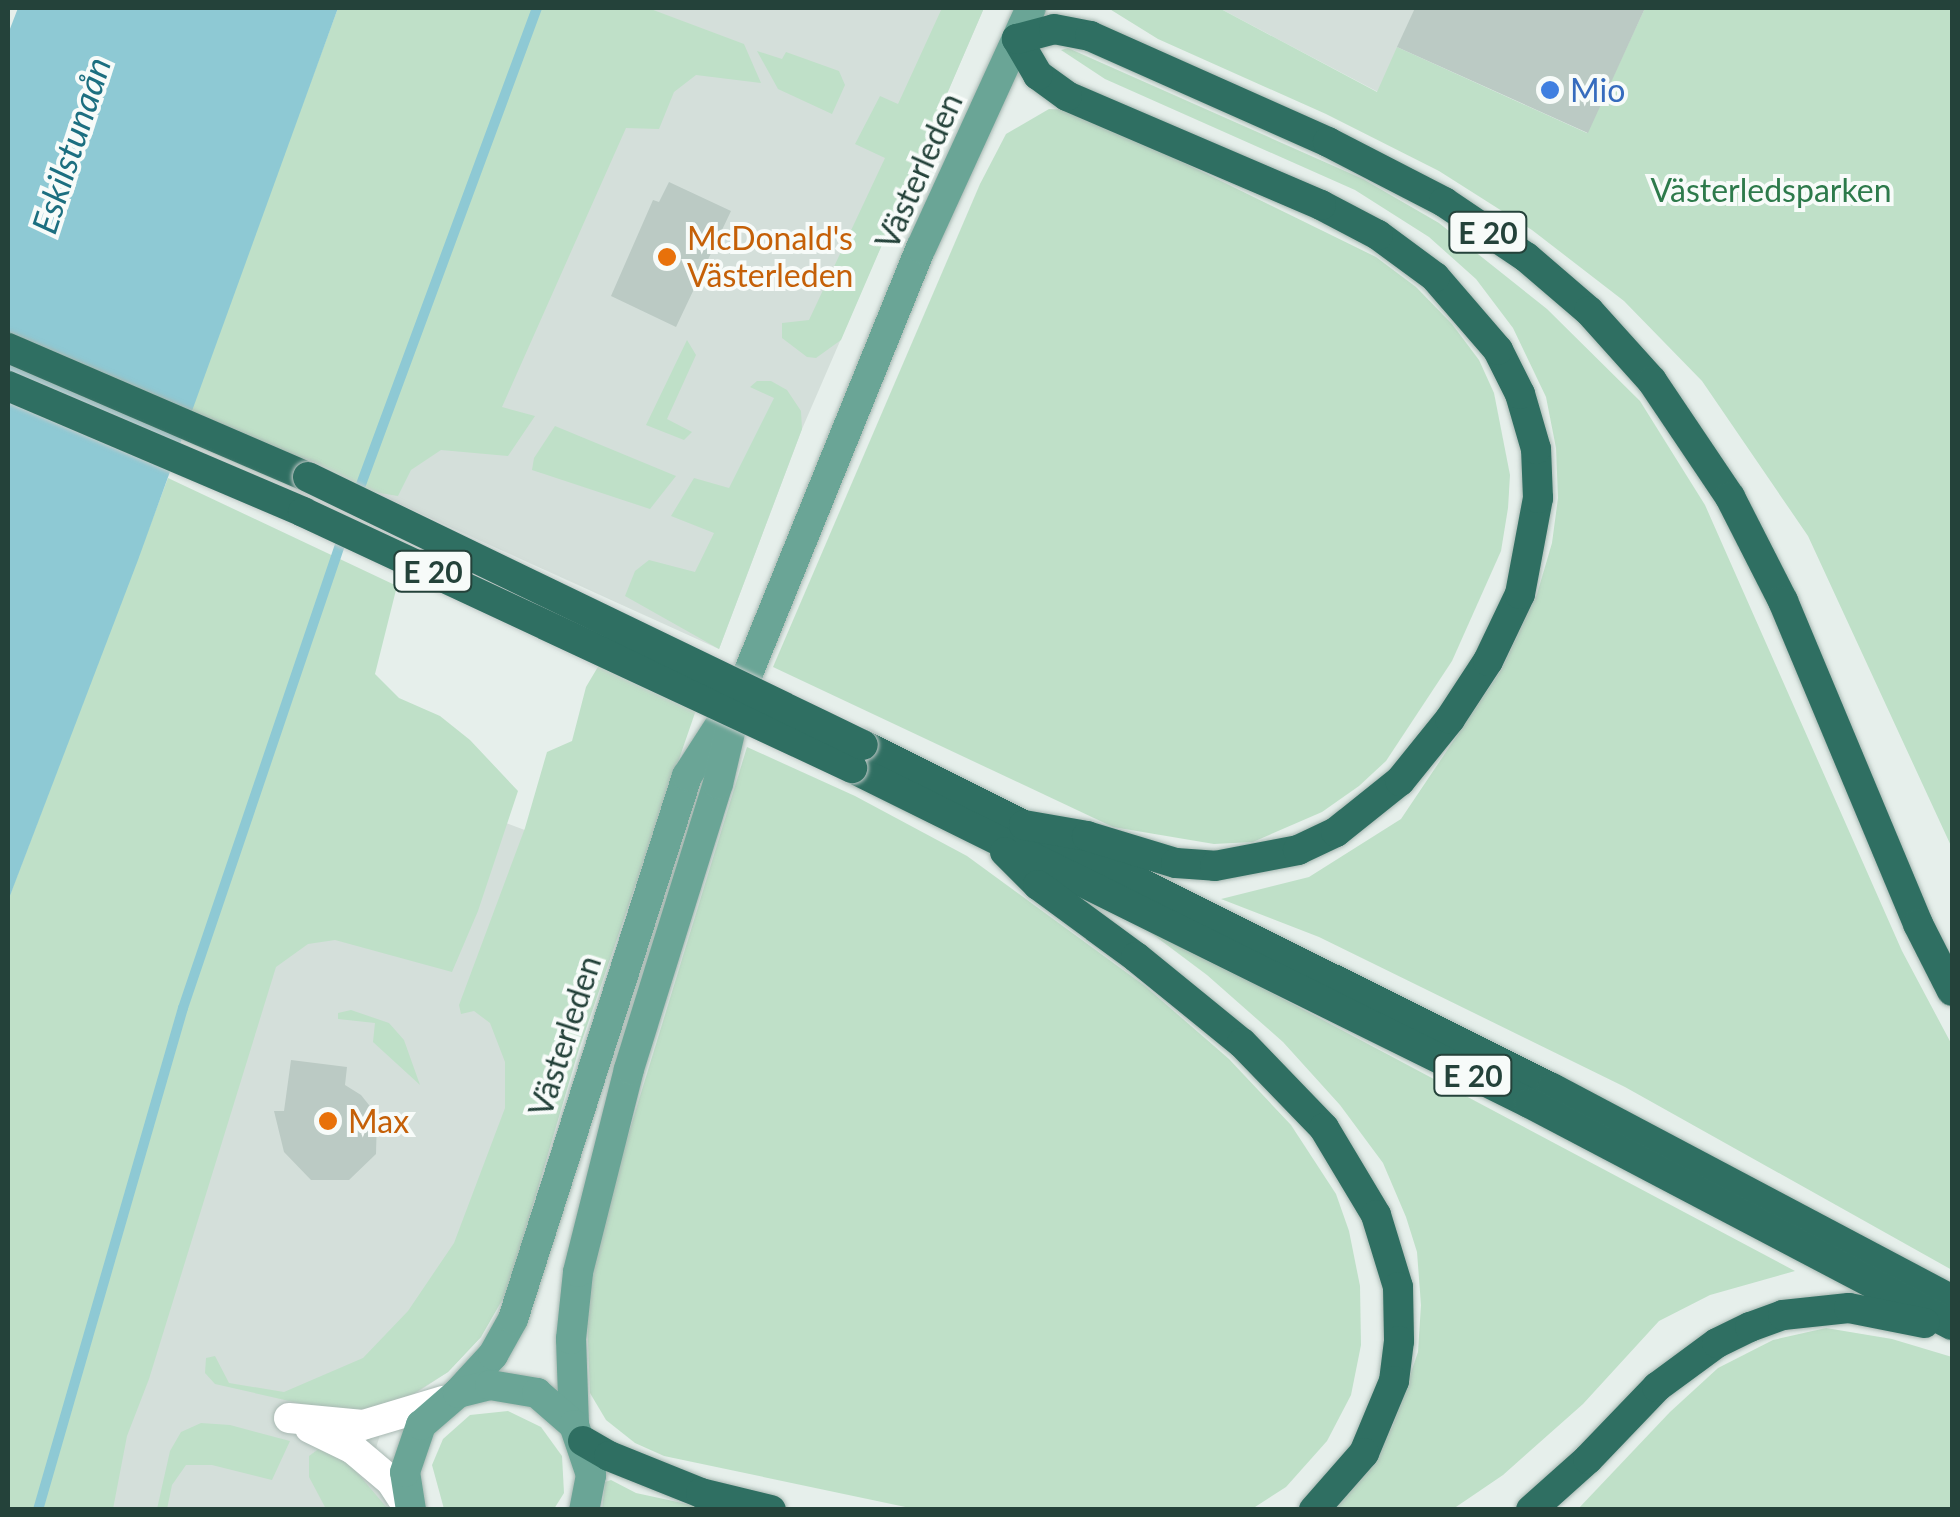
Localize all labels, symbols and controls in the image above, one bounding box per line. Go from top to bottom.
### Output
water label: Eskilstunaån [22,52,118,238]
place label: Mio [1570,71,1625,109]
marker: Mio [1539,79,1561,101]
street label: Västerleden [868,87,970,255]
park label: Västerledsparken [1650,171,1892,209]
road number: E 20 [1448,207,1528,257]
place label: McDonald's Västerleden [687,220,853,295]
marker: McDonald's Västerleden [656,246,678,268]
road number: E 20 [393,546,473,596]
street label: Västerleden [521,951,609,1121]
road number: E 20 [1433,1050,1513,1100]
place label: Max [348,1102,409,1140]
marker: Max [317,1110,339,1132]

